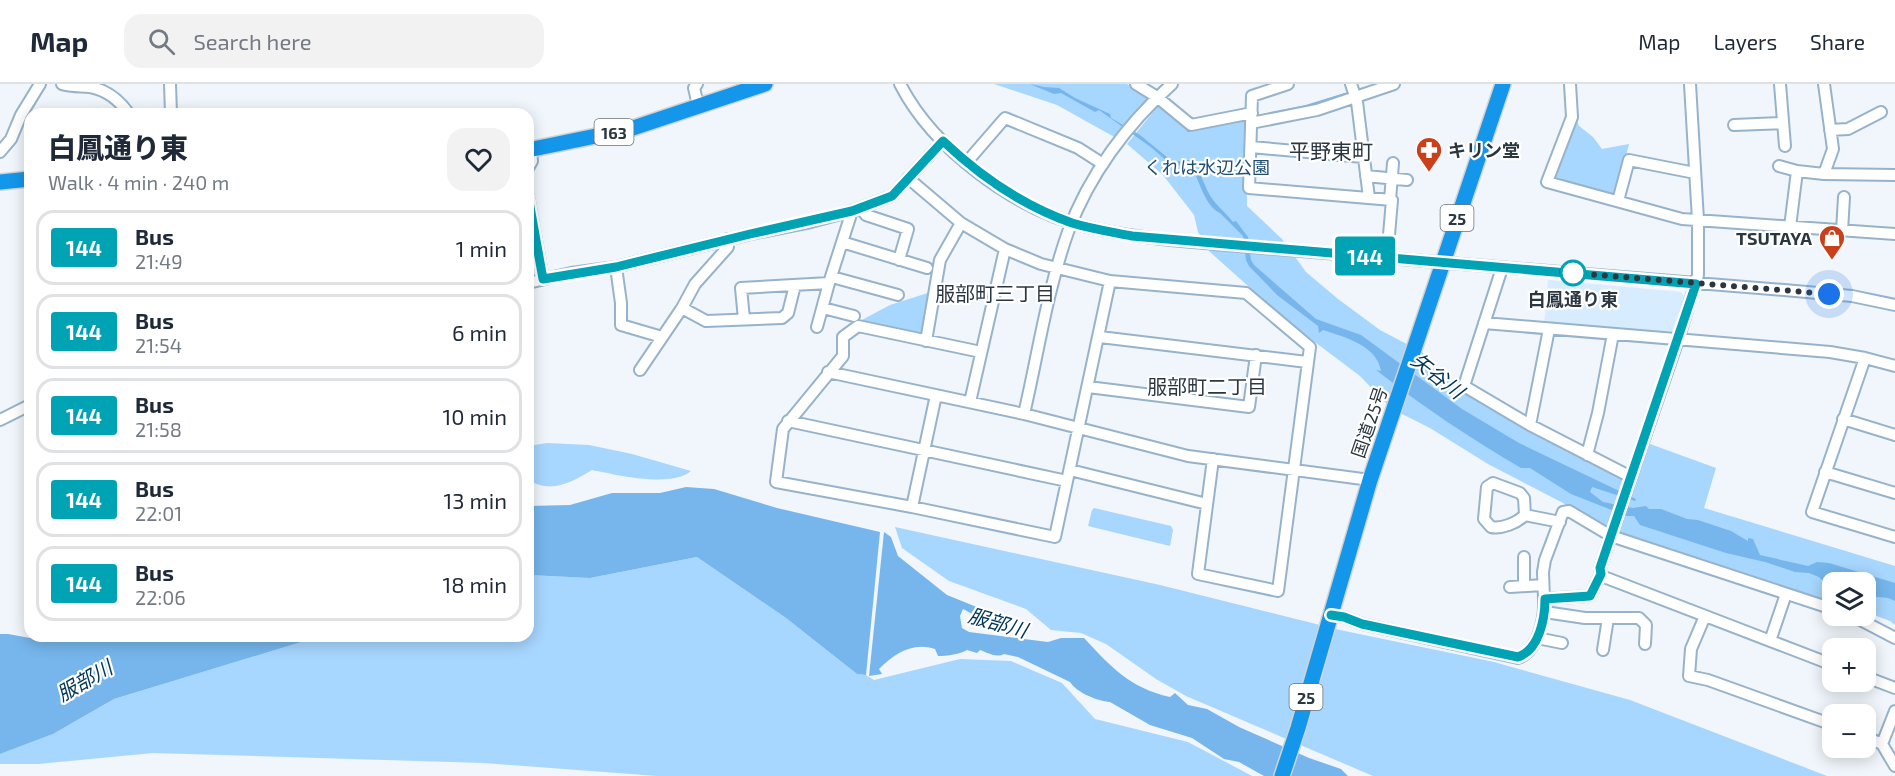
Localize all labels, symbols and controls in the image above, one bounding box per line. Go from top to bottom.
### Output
search box [124,14,544,68]
text: Map [30,24,88,58]
icon: search [145,25,178,58]
text: Search here [193,28,312,54]
text: Map [1638,29,1680,54]
text: Layers [1713,29,1777,54]
text: Share [1810,29,1865,54]
road number: 163 [594,119,634,145]
button: heart [447,128,510,191]
text: 白鳳通り東 [48,130,188,164]
pharmacy icon: キリン堂 [1414,135,1444,173]
district label: 平野東町 [1289,138,1373,163]
place label: キリン堂 [1448,139,1520,161]
park label: くれは水辺公園 [1144,156,1270,178]
text: Walk · 4 min · 240 m [48,170,229,194]
road number: 25 [1440,205,1474,231]
text: Bus [135,223,174,249]
shop icon: TSUTAYA [1817,223,1847,261]
place label: TSUTAYA [1736,227,1812,249]
text: 144 [66,235,102,260]
text: 1 min [456,235,507,261]
line badge: 144 [1330,236,1400,276]
text: 144 [1347,244,1383,269]
text: 21:49 [135,249,183,273]
marker: 白鳳通り東 [1560,260,1586,286]
your location [1814,279,1844,309]
district label: 服部町三丁目 [935,281,1055,305]
place label: 白鳳通り東 [1528,288,1618,310]
text: Bus [135,307,174,333]
text: 144 [66,319,102,344]
text: 6 min [452,319,507,345]
text: 21:54 [135,333,182,357]
water label: 矢谷川 [1407,347,1471,404]
district label: 服部町二丁目 [1147,374,1267,398]
street label: 国道25号 [1347,384,1391,460]
text: Bus [135,391,174,417]
text: 144 [66,403,102,428]
text: 10 min [443,403,507,429]
text: 21:58 [135,417,182,441]
text: Bus [135,475,174,501]
text: 144 [66,487,102,512]
text: 13 min [444,487,507,513]
text: 22:01 [135,501,182,525]
text: Bus [135,559,174,585]
text: 144 [66,571,102,596]
text: 18 min [442,571,507,597]
map controls [1822,572,1876,758]
button: layers [1822,572,1876,626]
text: 22:06 [135,585,186,609]
water label: 服部川 [966,602,1032,642]
button: + [1822,638,1876,692]
water label: 服部川 [52,654,118,705]
road number: 25 [1290,684,1322,710]
button: − [1822,704,1876,758]

